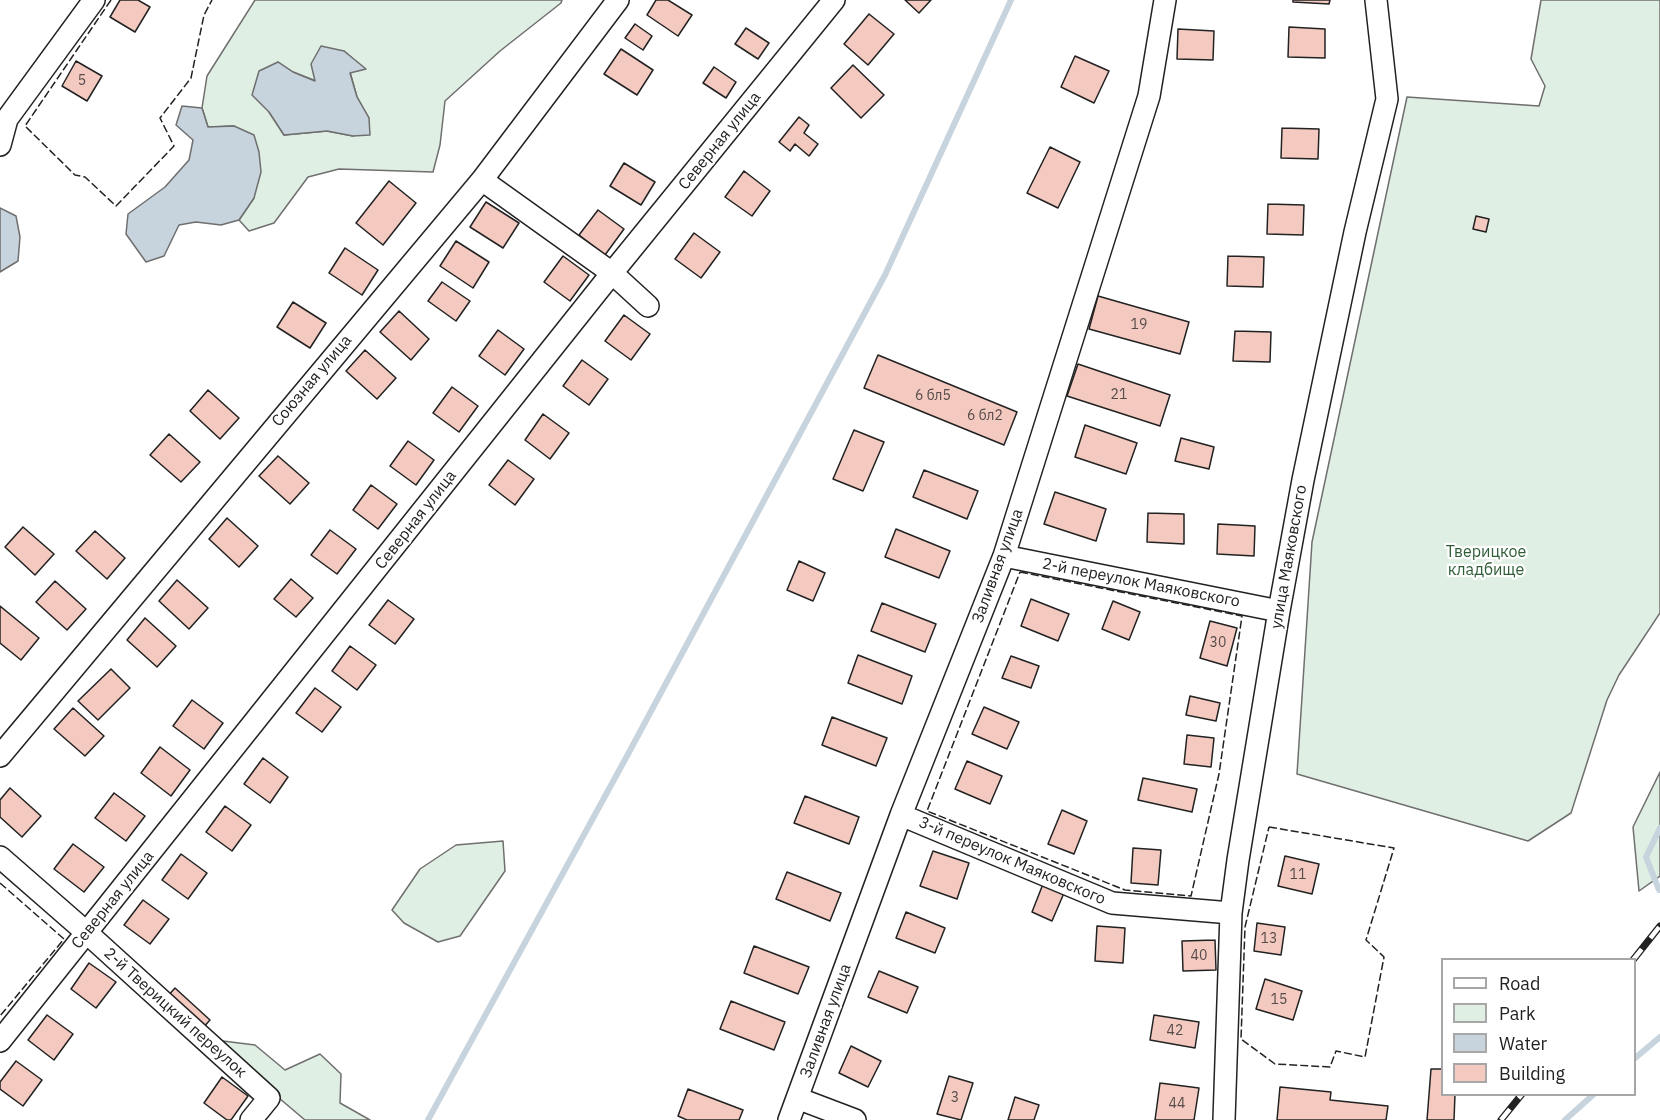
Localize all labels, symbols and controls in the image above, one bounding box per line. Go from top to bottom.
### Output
house number: 5 [78,73,86,89]
street label: Северная улица [675,88,765,194]
house number: 19 [1131,317,1147,333]
street label: Союзная улица [268,331,356,431]
house number: 21 [1111,387,1127,403]
house number: 6 бл5 [915,388,951,404]
house number: 6 бл2 [967,408,1003,424]
street label: Северная улица [371,467,461,573]
street label: улица Маяковского [1267,484,1311,630]
street label: Заливная улица [968,506,1028,626]
park label: Тверицкое кладбище [1446,542,1526,580]
street label: 2-й переулок Маяковского [1040,554,1242,612]
house number: 30 [1210,635,1226,651]
street label: 3-й переулок Маяковского [916,813,1108,909]
street label: Северная улица [68,847,158,953]
house number: 11 [1290,867,1306,883]
house number: 13 [1261,931,1277,947]
street label: 2-й Тверицкий переулок [100,944,250,1082]
house number: 40 [1191,948,1207,964]
legend [1441,958,1636,1096]
street label: Заливная улица [796,961,856,1081]
text: Road [1499,972,1540,995]
house number: 15 [1271,992,1287,1008]
text: Park [1499,1002,1535,1025]
house number: 42 [1167,1023,1183,1039]
text: Water [1499,1032,1547,1055]
text: Building [1499,1062,1565,1085]
house number: 3 [951,1090,959,1106]
house number: 44 [1169,1096,1185,1112]

